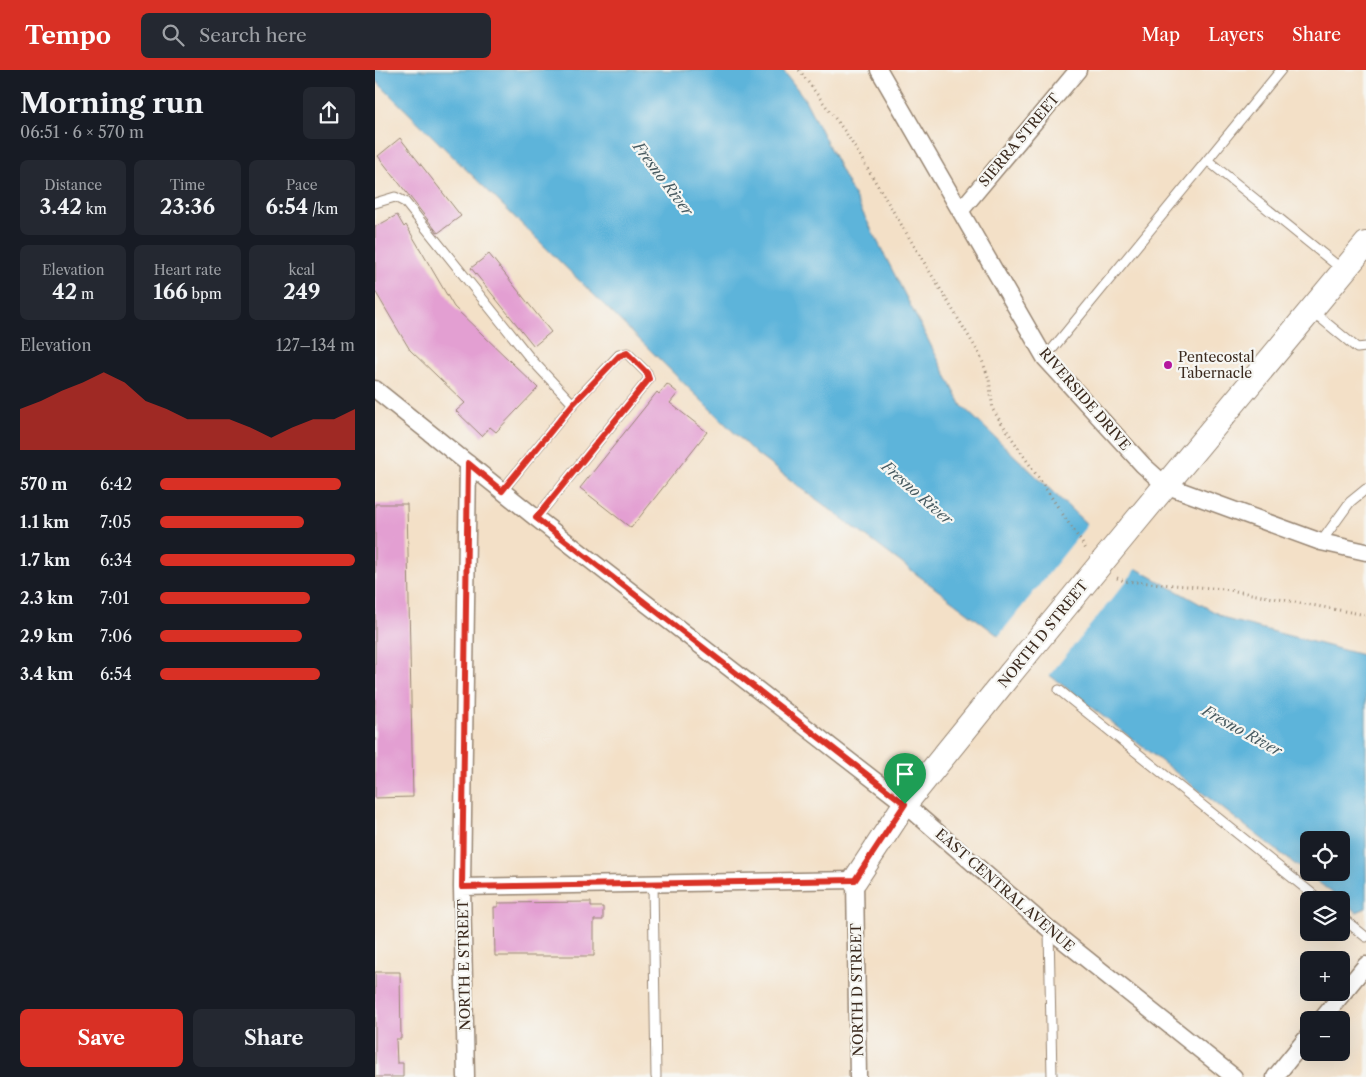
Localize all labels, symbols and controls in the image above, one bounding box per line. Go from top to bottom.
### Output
search box [141,13,491,58]
text: Tempo [25,21,111,50]
icon: search [159,21,187,49]
text: Search here [199,24,307,47]
text: Map [1142,24,1180,46]
text: Layers [1208,24,1264,46]
text: Share [1292,24,1341,46]
text: Morning run [20,86,204,120]
button: share [303,87,355,139]
street label: SIERRA STREET [975,89,1064,190]
text: 06:51 · 6 × 570 m [20,122,144,142]
water label: Fresno River [629,137,698,220]
text: Distance [44,176,102,194]
text: Time [170,176,205,194]
text: Pace [286,176,318,194]
text: 3.42 [39,194,82,219]
text: 23:36 [160,194,215,219]
text: 6:54 [265,194,308,219]
text: km [82,200,107,218]
text: /km [308,200,338,218]
text: Elevation [42,261,104,279]
text: Heart rate [154,261,221,279]
text: kcal [289,261,315,279]
text: 42 [52,279,77,304]
text: 166 [153,279,188,304]
text: 249 [283,279,321,304]
text: m [77,285,94,303]
text: bpm [188,285,222,303]
text: Elevation [20,335,91,355]
text: 127–134 m [276,335,355,355]
street label: RIVERSIDE DRIVE [1035,344,1135,454]
place label: Pentecostal Tabernacle [1178,348,1255,382]
marker: Pentecostal Tabernacle [1162,359,1174,371]
water label: Fresno River [877,456,958,529]
text: 570 m [20,474,67,494]
text: 6:42 [100,474,132,494]
text: 1.1 km [20,512,69,532]
text: 7:05 [100,512,131,532]
text: 1.7 km [20,550,70,570]
text: 6:34 [100,550,132,570]
street label: NORTH D STREET [994,576,1092,691]
text: 2.3 km [20,588,73,608]
text: 7:01 [100,588,129,608]
text: 2.9 km [20,626,74,646]
text: 7:06 [100,626,132,646]
text: 3.4 km [20,664,73,684]
text: 6:54 [100,664,132,684]
water label: Fresno River [1198,700,1286,761]
pin [884,753,926,804]
icon: arrive [891,760,919,788]
street label: EAST CENTRAL AVENUE [932,825,1078,955]
map controls [1300,831,1350,1061]
button: locate [1300,831,1350,881]
button: layers [1300,891,1350,941]
street label: NORTH E STREET [454,899,474,1031]
street label: NORTH D STREET [847,923,867,1057]
button: + [1300,951,1350,1001]
button: Save [20,1009,183,1067]
button: Share [193,1009,355,1067]
button: − [1300,1011,1350,1061]

